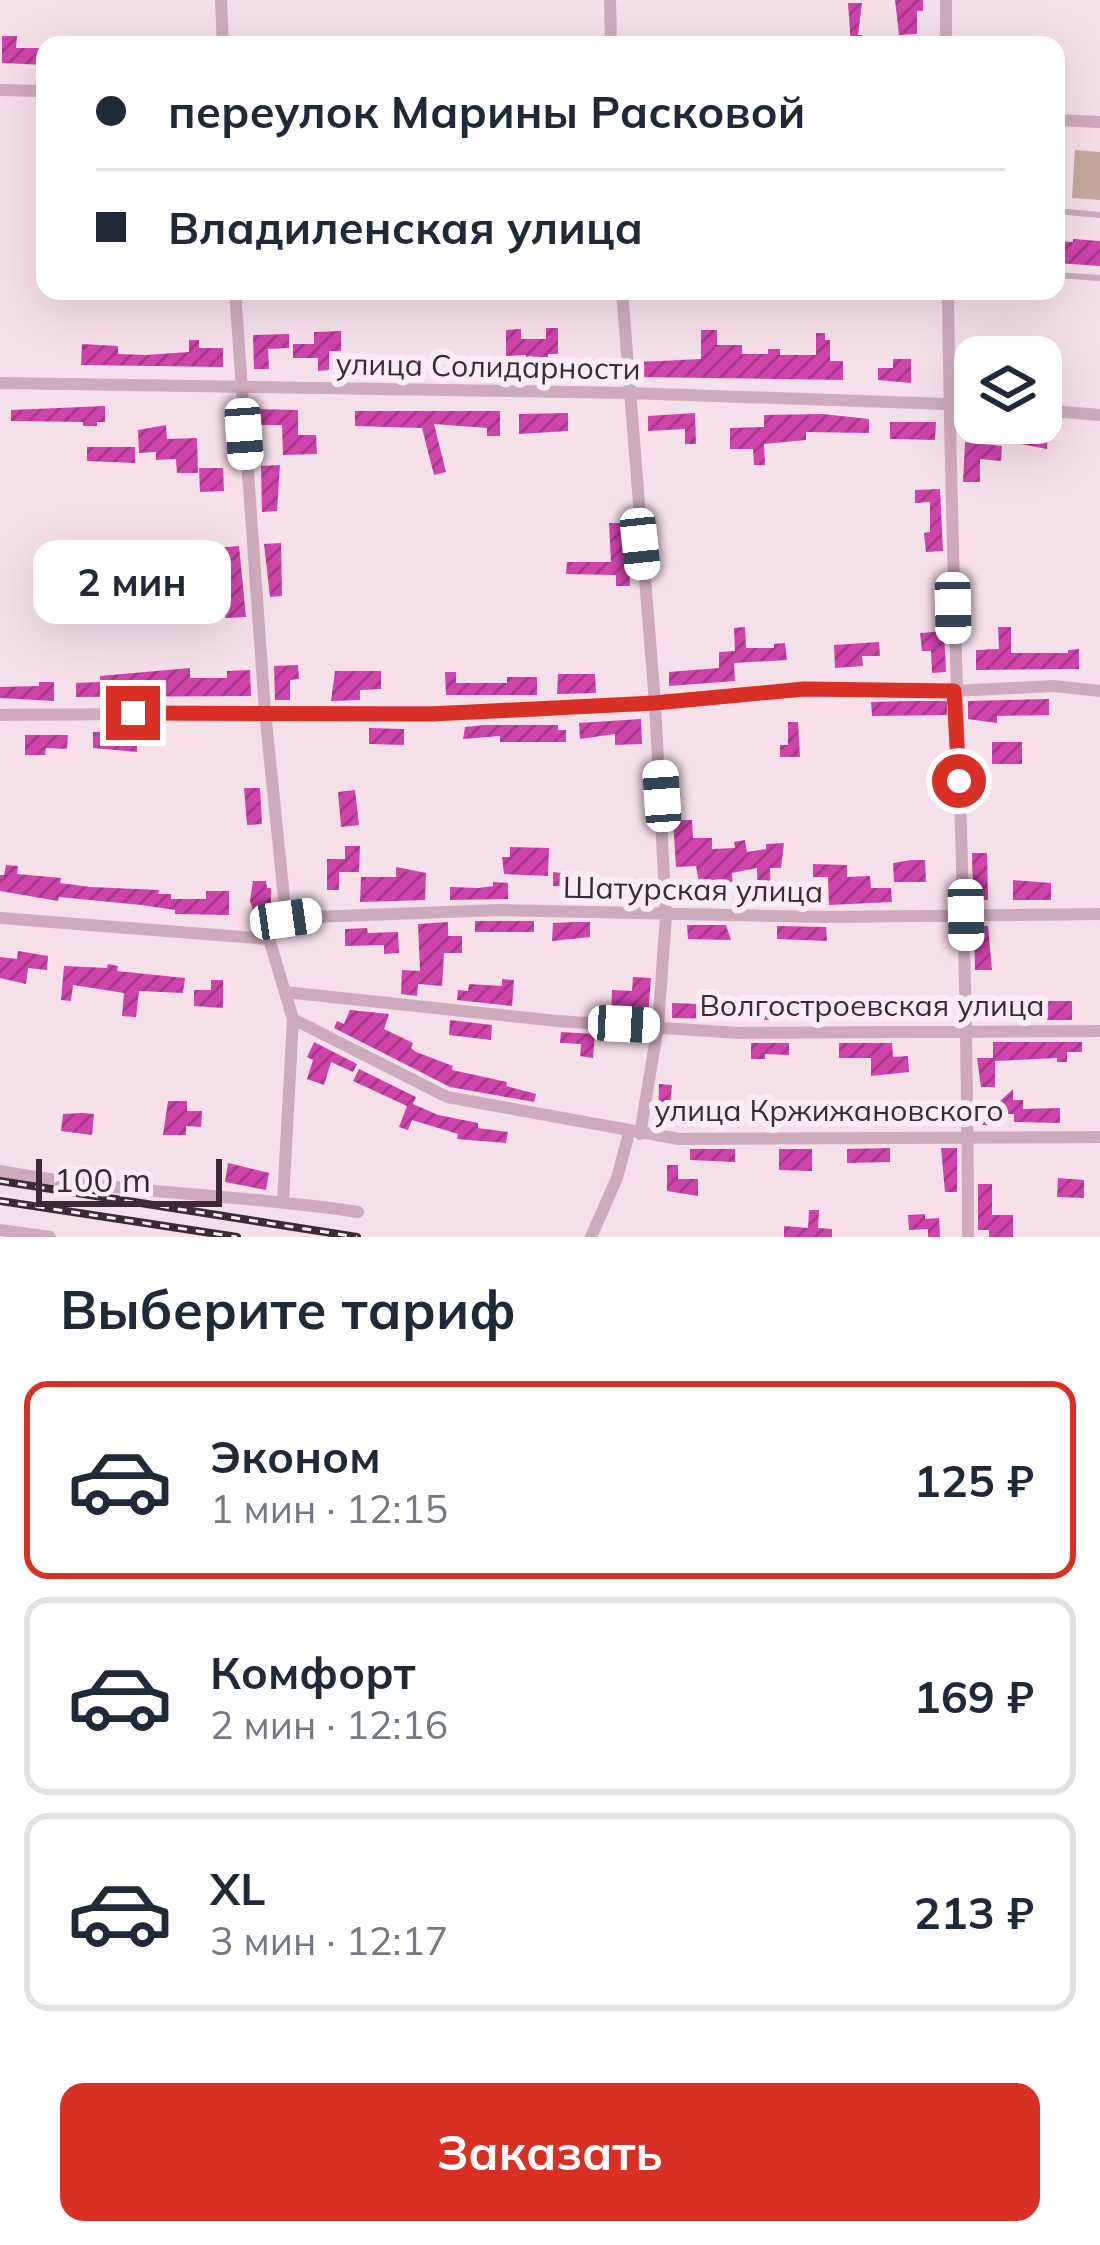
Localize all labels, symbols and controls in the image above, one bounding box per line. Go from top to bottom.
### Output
text: переулок Марины Расковой [168,83,805,139]
text: Владиленская улица [168,199,643,255]
map controls [954,336,1062,444]
button: layers [954,336,1062,444]
street label: улица Солидарности [335,344,641,388]
car [224,397,264,471]
car [618,506,662,582]
callout: 2 мин [34,539,232,623]
text: 2 мин [77,557,187,606]
car [934,572,972,644]
route end [106,686,160,740]
route start [932,754,986,808]
car [642,759,682,833]
street label: Шатурская улица [563,868,823,910]
car [947,879,985,951]
car [248,896,324,942]
street label: Волгостроевская улица [699,986,1045,1024]
car [587,1004,661,1044]
street label: улица Кржижановского [654,1091,1004,1129]
scale bar [36,1153,222,1206]
text: 100 m [54,1159,151,1200]
text: Выберите тариф [60,1275,516,1343]
icon: car [66,1426,174,1534]
text: Эконом [210,1428,381,1484]
text: 125 ₽ [914,1452,1034,1508]
text: 1 мин · 12:15 [210,1484,448,1533]
icon: car [66,1642,174,1750]
text: Комфорт [210,1644,416,1700]
text: 169 ₽ [914,1668,1034,1724]
text: 2 мин · 12:16 [210,1700,448,1749]
icon: car [66,1858,174,1966]
text: XL [210,1860,265,1916]
text: 213 ₽ [914,1884,1034,1940]
text: 3 мин · 12:17 [210,1916,448,1965]
button: Заказать [60,2083,1040,2221]

